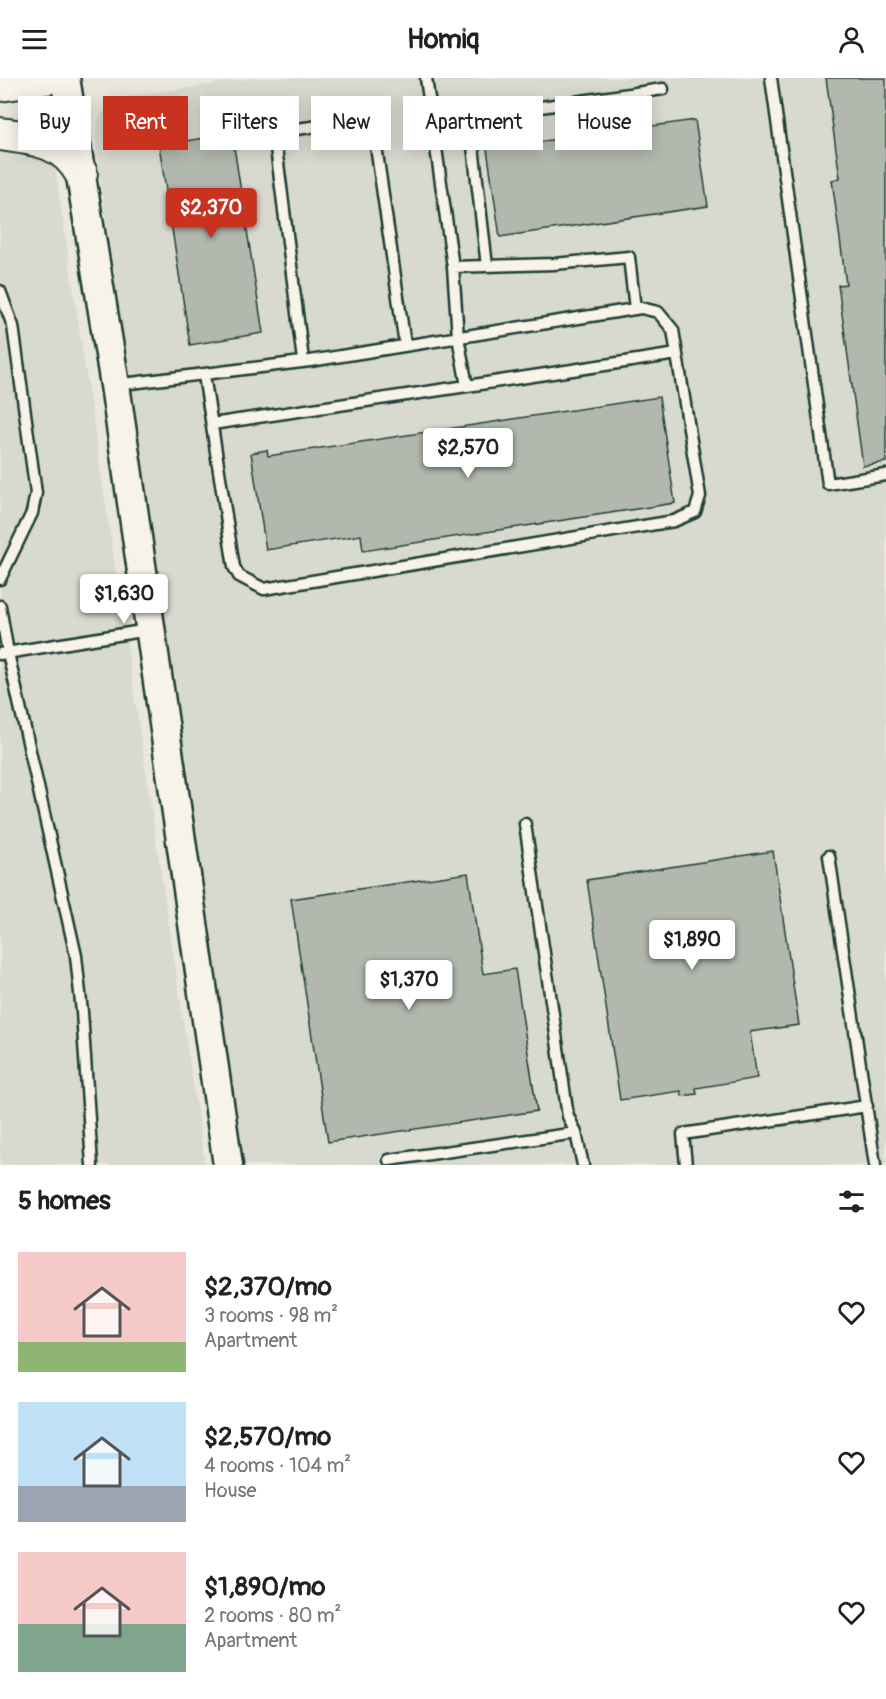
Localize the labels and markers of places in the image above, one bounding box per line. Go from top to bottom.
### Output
pin: $2,370 [162,188,260,239]
pin: $2,570 [419,428,517,479]
pin: $1,630 [75,574,173,625]
pin: $1,890 [643,920,741,971]
pin: $1,370 [360,960,458,1011]

